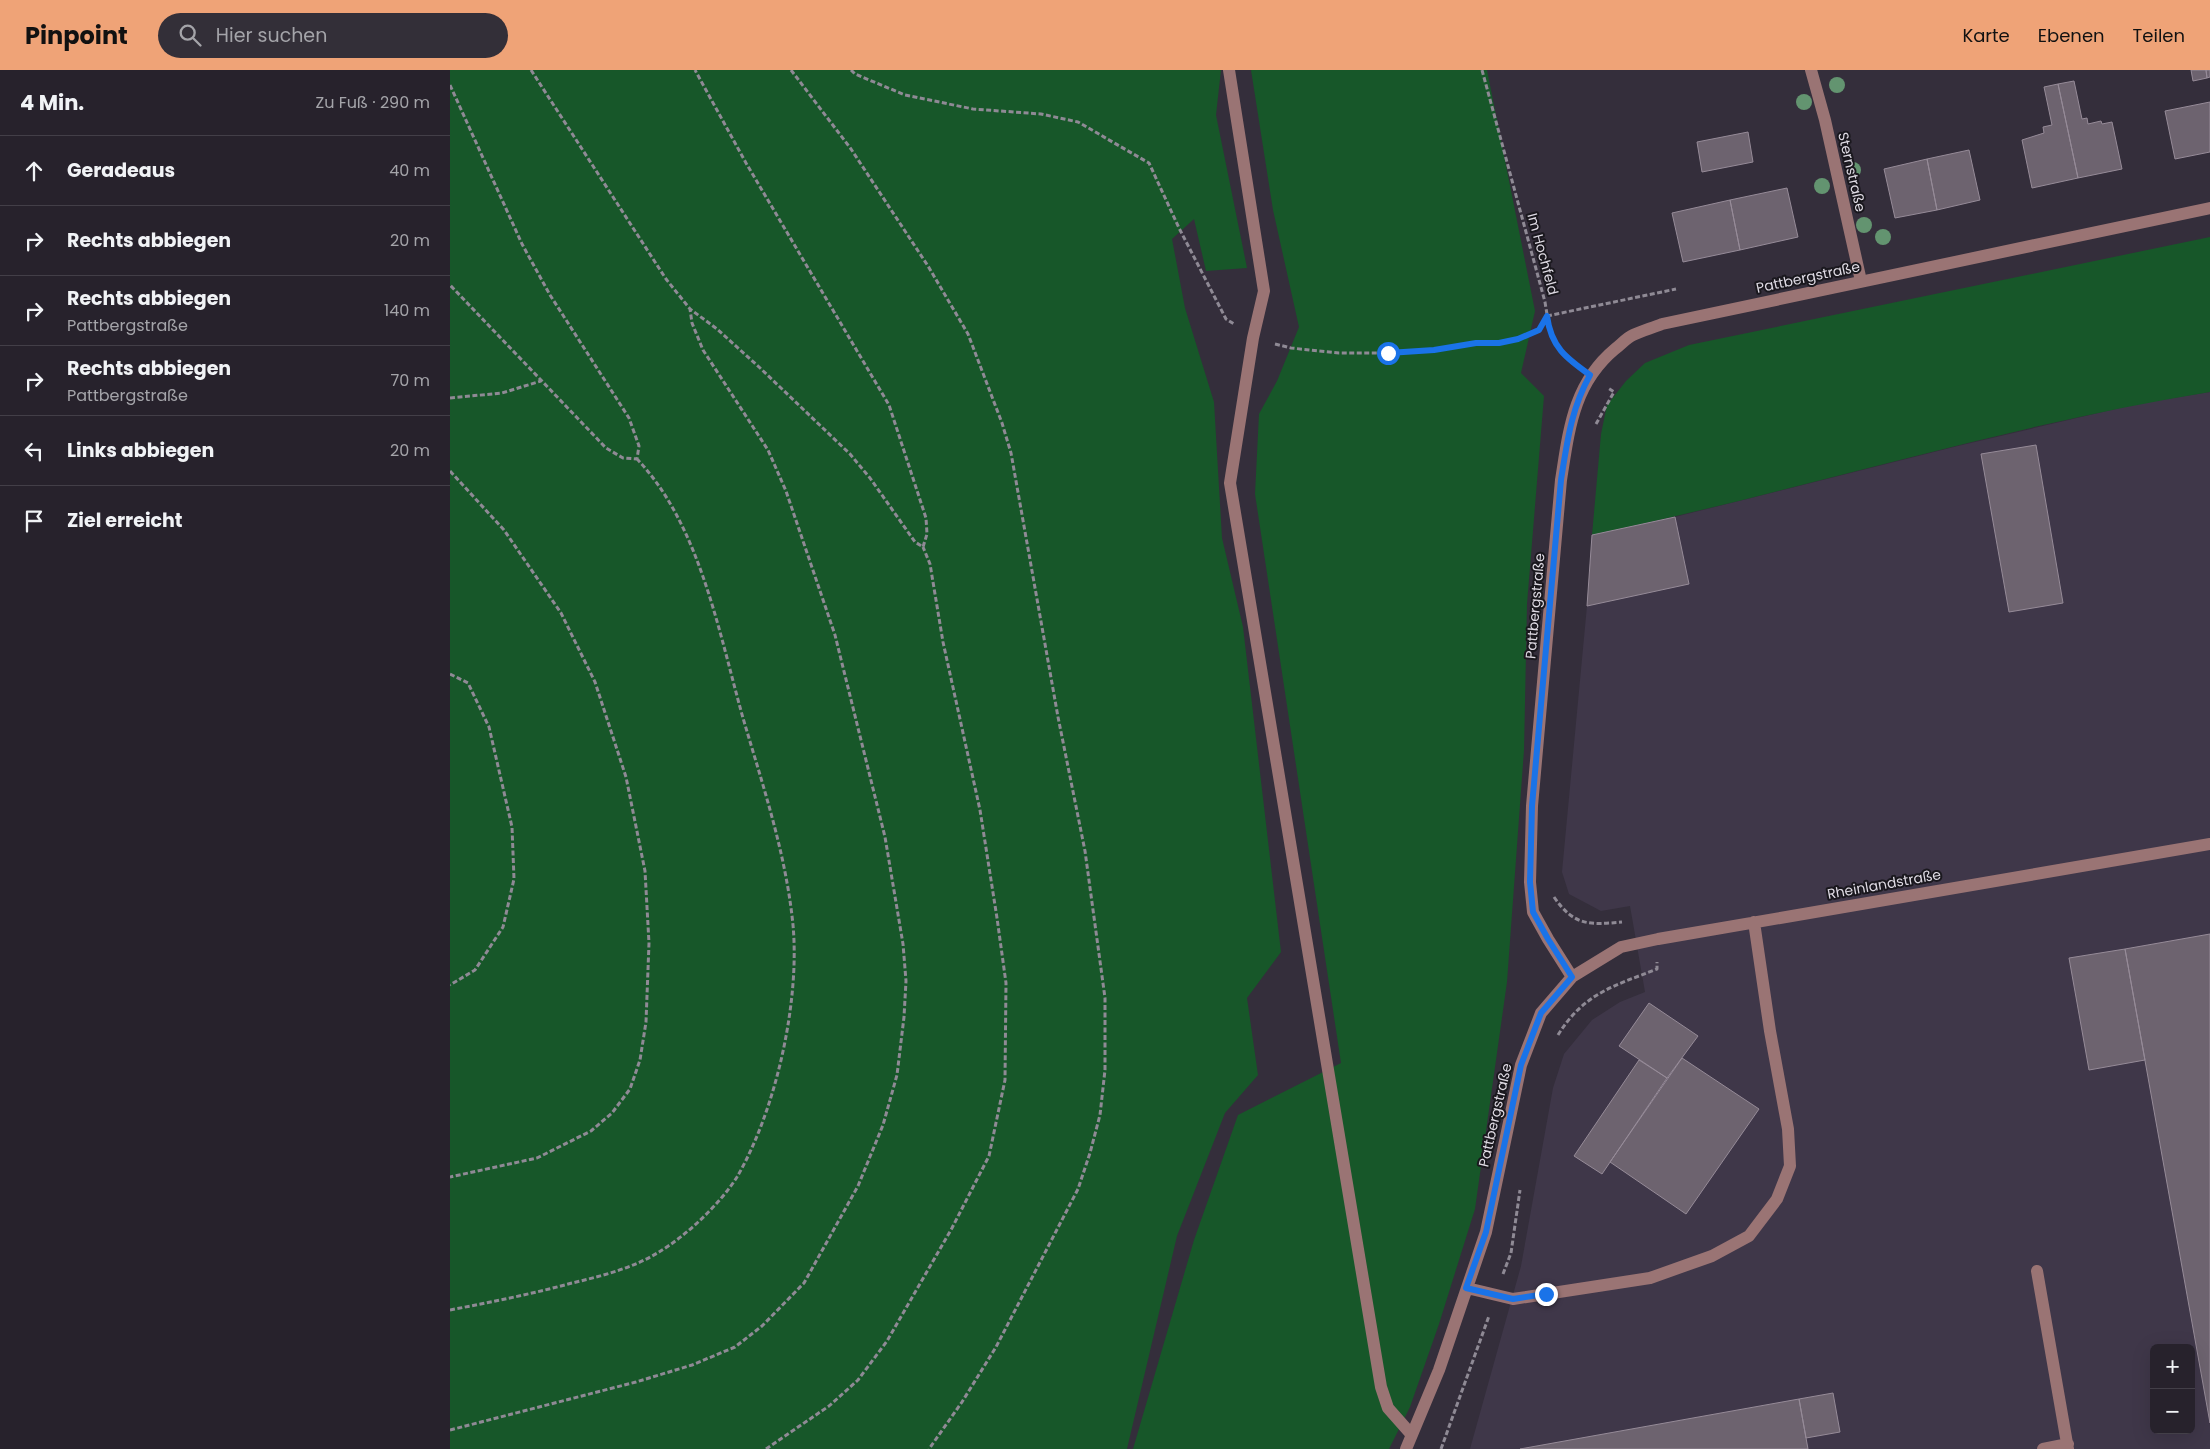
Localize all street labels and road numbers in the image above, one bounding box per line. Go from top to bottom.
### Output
street label: Sternstraße [1833,130,1871,214]
street label: Im Hochfeld [1522,211,1564,297]
street label: Pattbergstraße [1754,256,1862,298]
street label: Pattbergstraße [1520,552,1550,660]
street label: Rheinlandstraße [1826,864,1943,904]
street label: Pattbergstraße [1473,1061,1517,1169]

